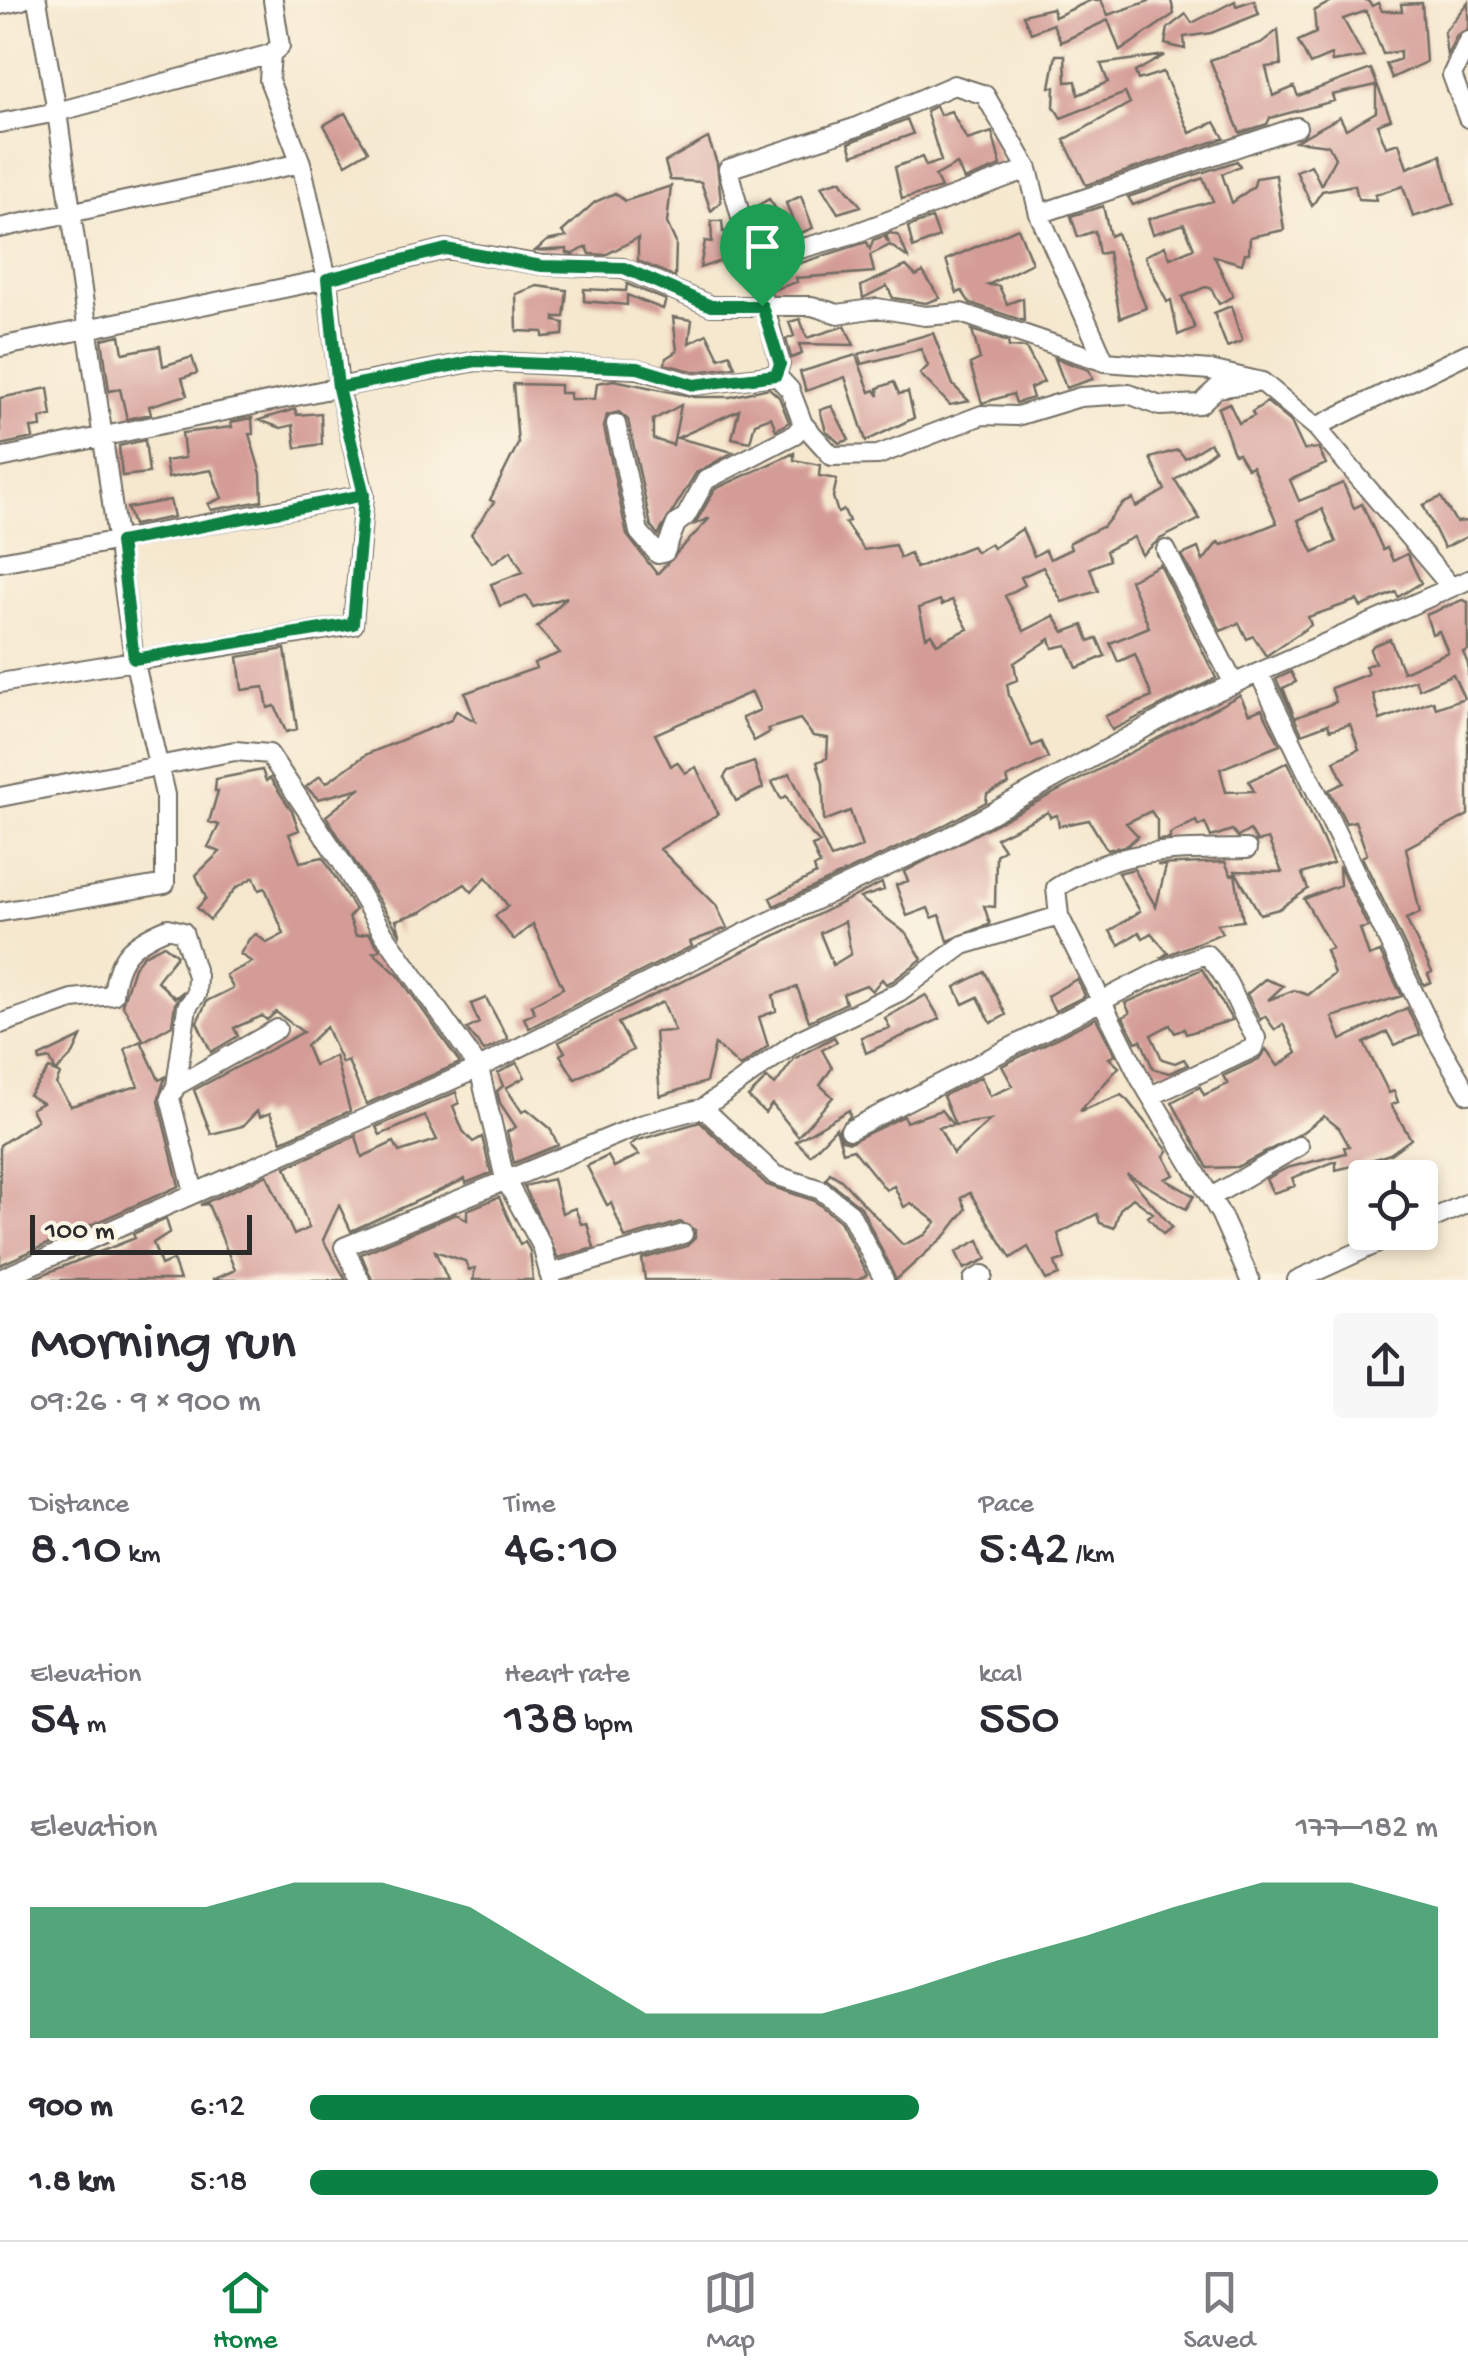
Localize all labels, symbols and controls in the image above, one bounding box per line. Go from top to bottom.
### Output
pin [720,204,805,307]
icon: arrive [735,219,790,274]
map controls [1348,1160,1438,1250]
button: locate [1348,1160,1438,1250]
scale bar [30,1210,252,1254]
text: 100 m [45,1216,115,1249]
button: share [1333,1313,1438,1418]
text: Morning run [30,1314,296,1378]
text: 09:26 · 9 × 900 m [30,1384,261,1422]
text: Distance [30,1489,129,1522]
text: Time [504,1489,556,1522]
text: Pace [979,1489,1034,1522]
text: 8.10 [30,1522,122,1581]
text: 46:10 [504,1522,618,1581]
text: 5:42 [979,1522,1069,1581]
text: km [122,1539,161,1572]
text: /km [1069,1539,1115,1572]
text: Elevation [30,1659,141,1692]
text: Heart rate [504,1659,630,1692]
text: kcal [979,1659,1022,1692]
text: 54 [30,1692,80,1751]
text: 138 [504,1692,578,1751]
text: 550 [979,1692,1060,1751]
text: m [80,1709,106,1742]
text: bpm [578,1709,633,1742]
text: Elevation [30,1810,157,1848]
text: 177–182 m [1296,1810,1438,1848]
text: 900 m [30,2089,113,2127]
text: 6:12 [190,2089,245,2127]
text: 1.8 km [30,2164,115,2202]
text: 5:18 [190,2164,247,2202]
tab: Home [213,2265,278,2358]
tab: Map [703,2265,758,2358]
tab: Saved [1183,2265,1255,2358]

